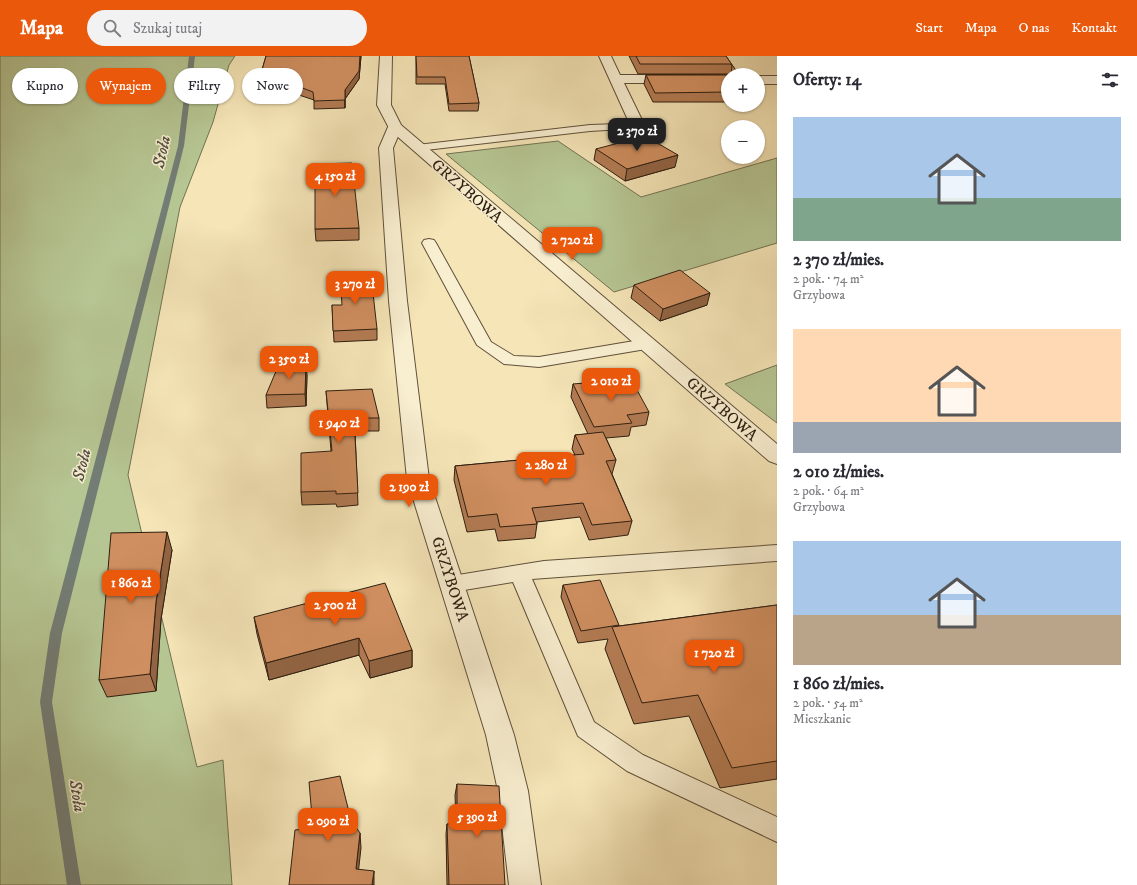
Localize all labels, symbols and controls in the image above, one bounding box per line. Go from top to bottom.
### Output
search box [87,10,367,46]
text: Mapa [20,17,63,40]
icon: search [101,17,123,39]
text: Szukaj tutaj [133,19,202,38]
text: Start [915,19,943,37]
text: Mapa [965,19,997,37]
text: O nas [1019,19,1049,37]
text: Kontakt [1071,19,1117,37]
chip: Kupno [12,68,78,104]
chip: Wynajem [86,68,166,104]
chip: Filtry [174,68,234,104]
chip: Nowe [242,68,303,104]
map controls [721,68,765,164]
button: + [721,68,765,112]
text: Oferty: 14 [793,69,861,91]
icon: filters [1099,69,1121,91]
pin: 2 370 zł [596,118,678,152]
button: − [721,120,765,164]
text: 2 370 zł [617,123,657,139]
water label: Stoła [148,134,176,171]
icon: home [921,143,993,215]
street label: GRZYBOWA [427,155,507,228]
pin: 4 150 zł [294,163,376,197]
text: 4 150 zł [315,168,355,184]
pin: 2 720 zł [531,227,613,261]
text: 2 720 zł [551,232,593,248]
text: 2 370 zł/mies. [793,249,884,271]
pin: 3 270 zł [314,271,396,305]
text: 2 pok. · 74 m² [793,271,864,287]
text: 3 270 zł [335,276,375,292]
text: Grzybowa [793,287,845,303]
pin: 2 350 zł [248,346,330,380]
text: 2 350 zł [269,351,309,367]
icon: home [921,355,993,427]
pin: 2 010 zł [570,368,652,402]
text: 2 010 zł [591,373,631,389]
street label: GRZYBOWA [682,373,762,446]
pin: 1 940 zł [298,410,380,444]
text: 1 940 zł [319,415,359,431]
water label: Stoła [67,447,97,484]
pin: 2 280 zł [505,452,587,486]
text: 2 280 zł [525,457,567,473]
text: 2 010 zł/mies. [793,461,884,483]
pin: 2 190 zł [368,474,450,508]
text: 2 190 zł [389,479,429,495]
text: 2 pok. · 64 m² [793,483,864,499]
text: Grzybowa [793,499,845,515]
street label: GRZYBOWA [427,534,473,625]
icon: home [921,567,993,639]
pin: 1 860 zł [90,570,172,604]
text: 1 860 zł [111,575,151,591]
pin: 2 500 zł [294,592,376,626]
text: 2 500 zł [314,597,356,613]
pin: 1 720 zł [673,640,755,674]
text: 1 720 zł [694,645,734,661]
text: 1 860 zł/mies. [793,673,884,695]
text: 2 pok. · 54 m² [793,695,863,711]
text: Mieszkanie [793,711,851,727]
water label: Stoła [63,777,90,814]
pin: 5 390 zł [436,804,518,838]
pin: 2 090 zł [287,808,369,842]
text: 5 390 zł [457,809,497,825]
text: 2 090 zł [307,813,349,829]

